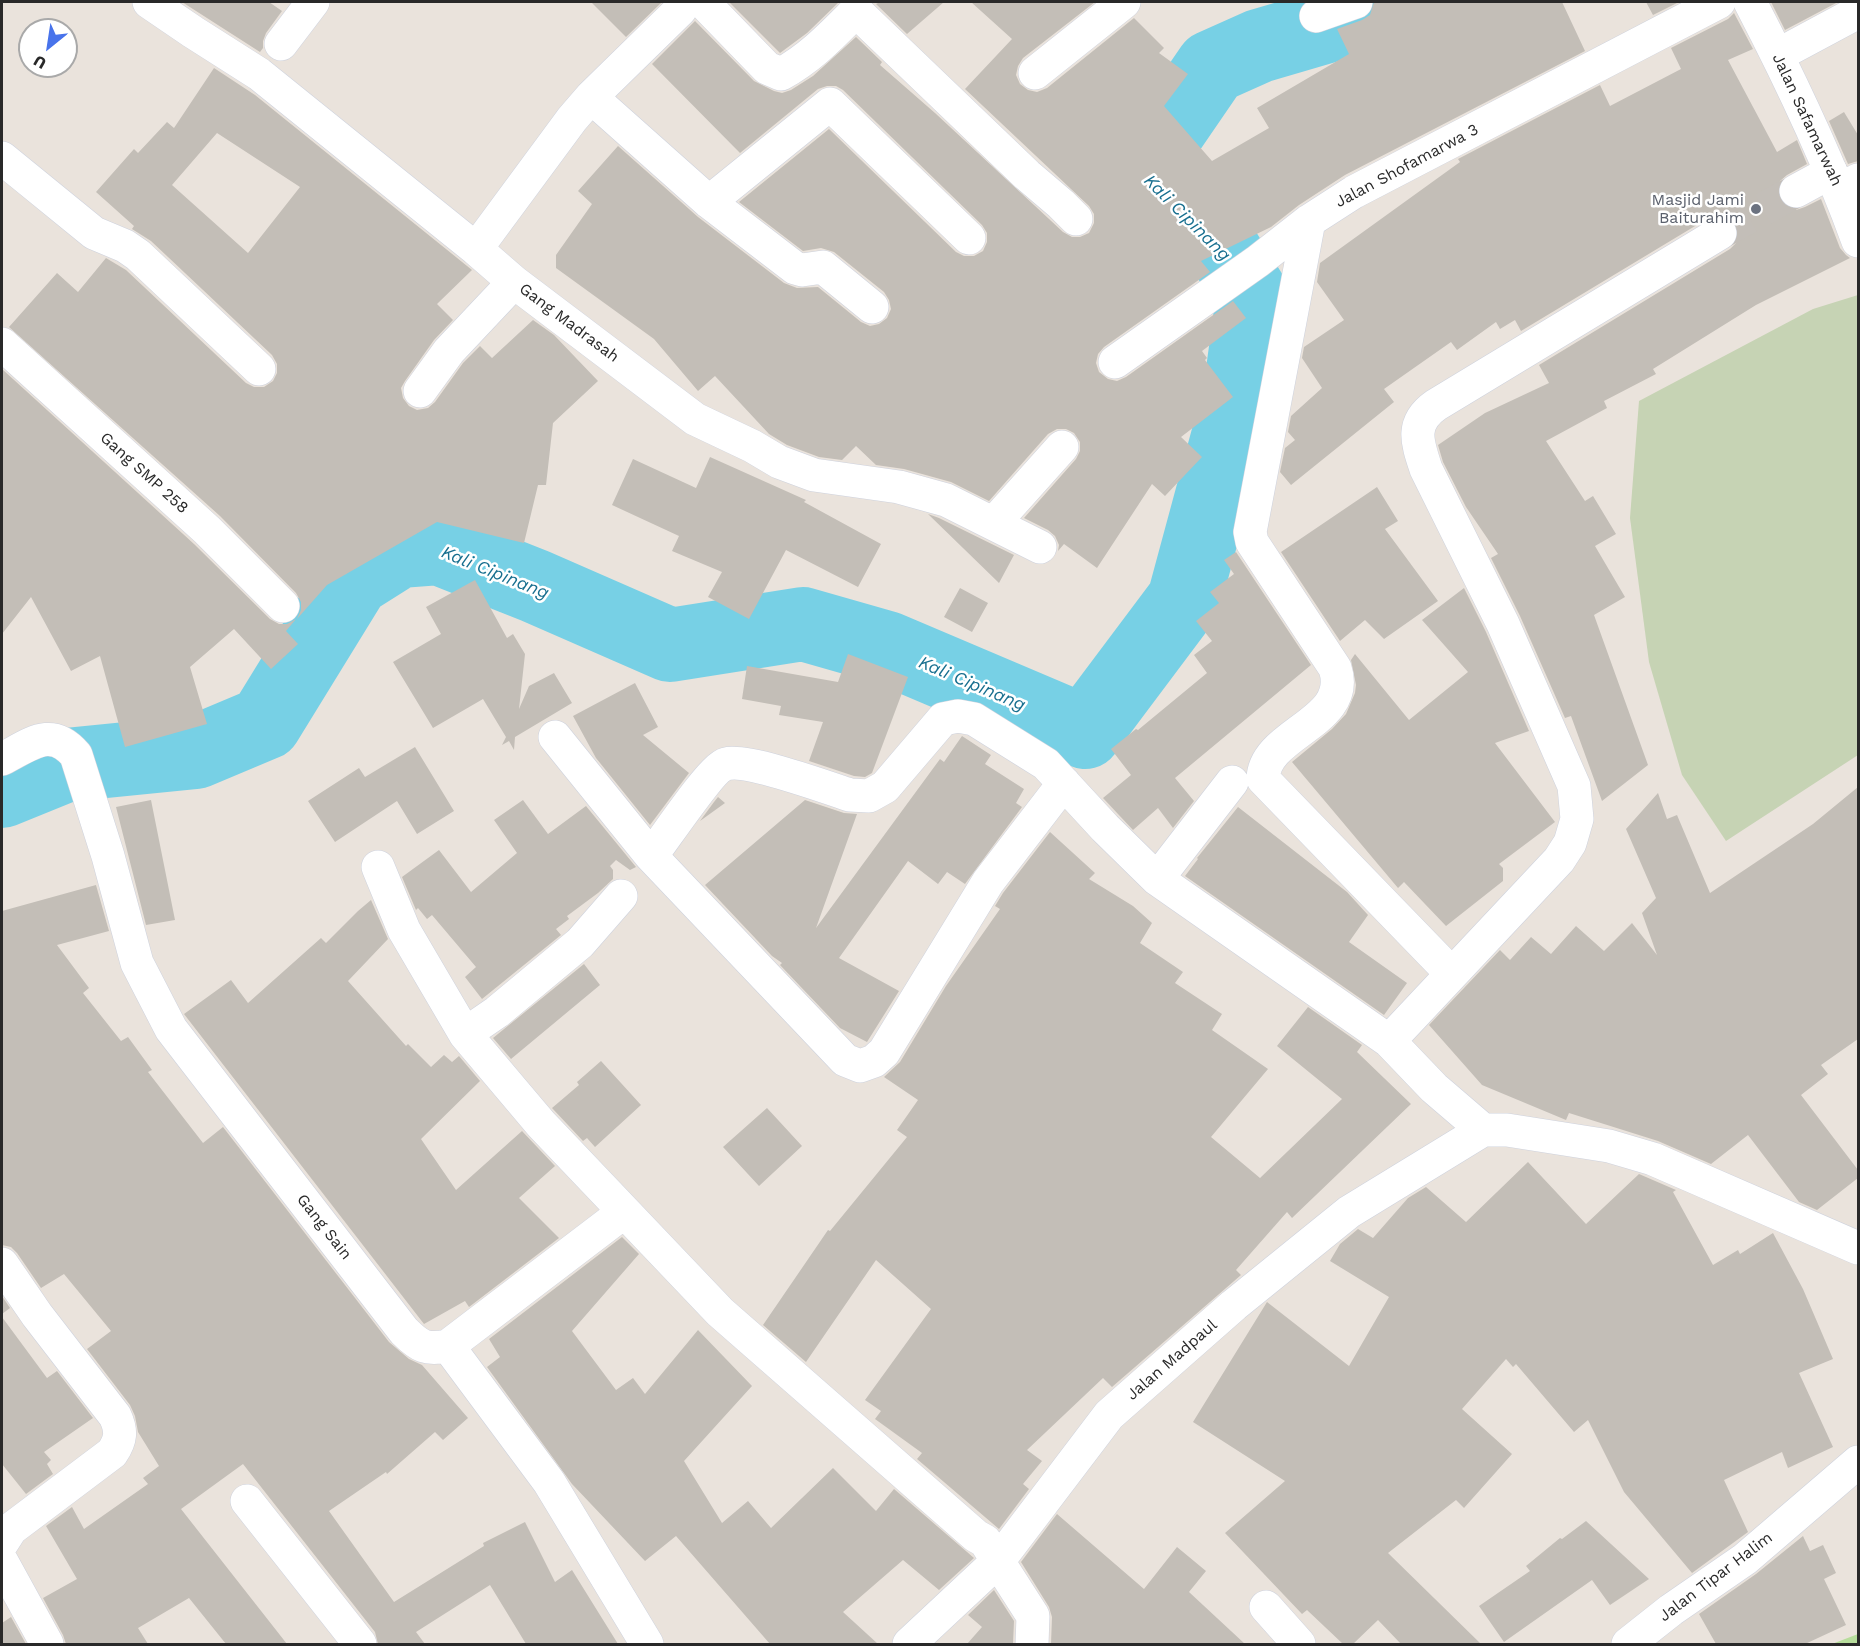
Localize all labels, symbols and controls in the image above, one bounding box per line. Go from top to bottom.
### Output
north arrow [18,18,78,78]
text: U [30,51,49,73]
street label: Jalan Safamarwah [1768,51,1846,189]
street label: Jalan Shofamarwa 3 [1332,120,1482,212]
water label: Kali Cipinang [1139,170,1235,266]
place label: Masjid Jami Baiturahim [1652,190,1744,228]
marker: Masjid Jami Baiturahim [1749,202,1763,216]
street label: Gang Madrasah [515,279,623,367]
street label: Gang SMP 258 [96,428,192,518]
water label: Kali Cipinang [438,542,552,604]
water label: Kali Cipinang [915,652,1029,716]
street label: Gang Sain [292,1190,356,1264]
street label: Jalan Madpaul [1123,1315,1221,1405]
street label: Jalan Tipar Halim [1656,1528,1776,1626]

